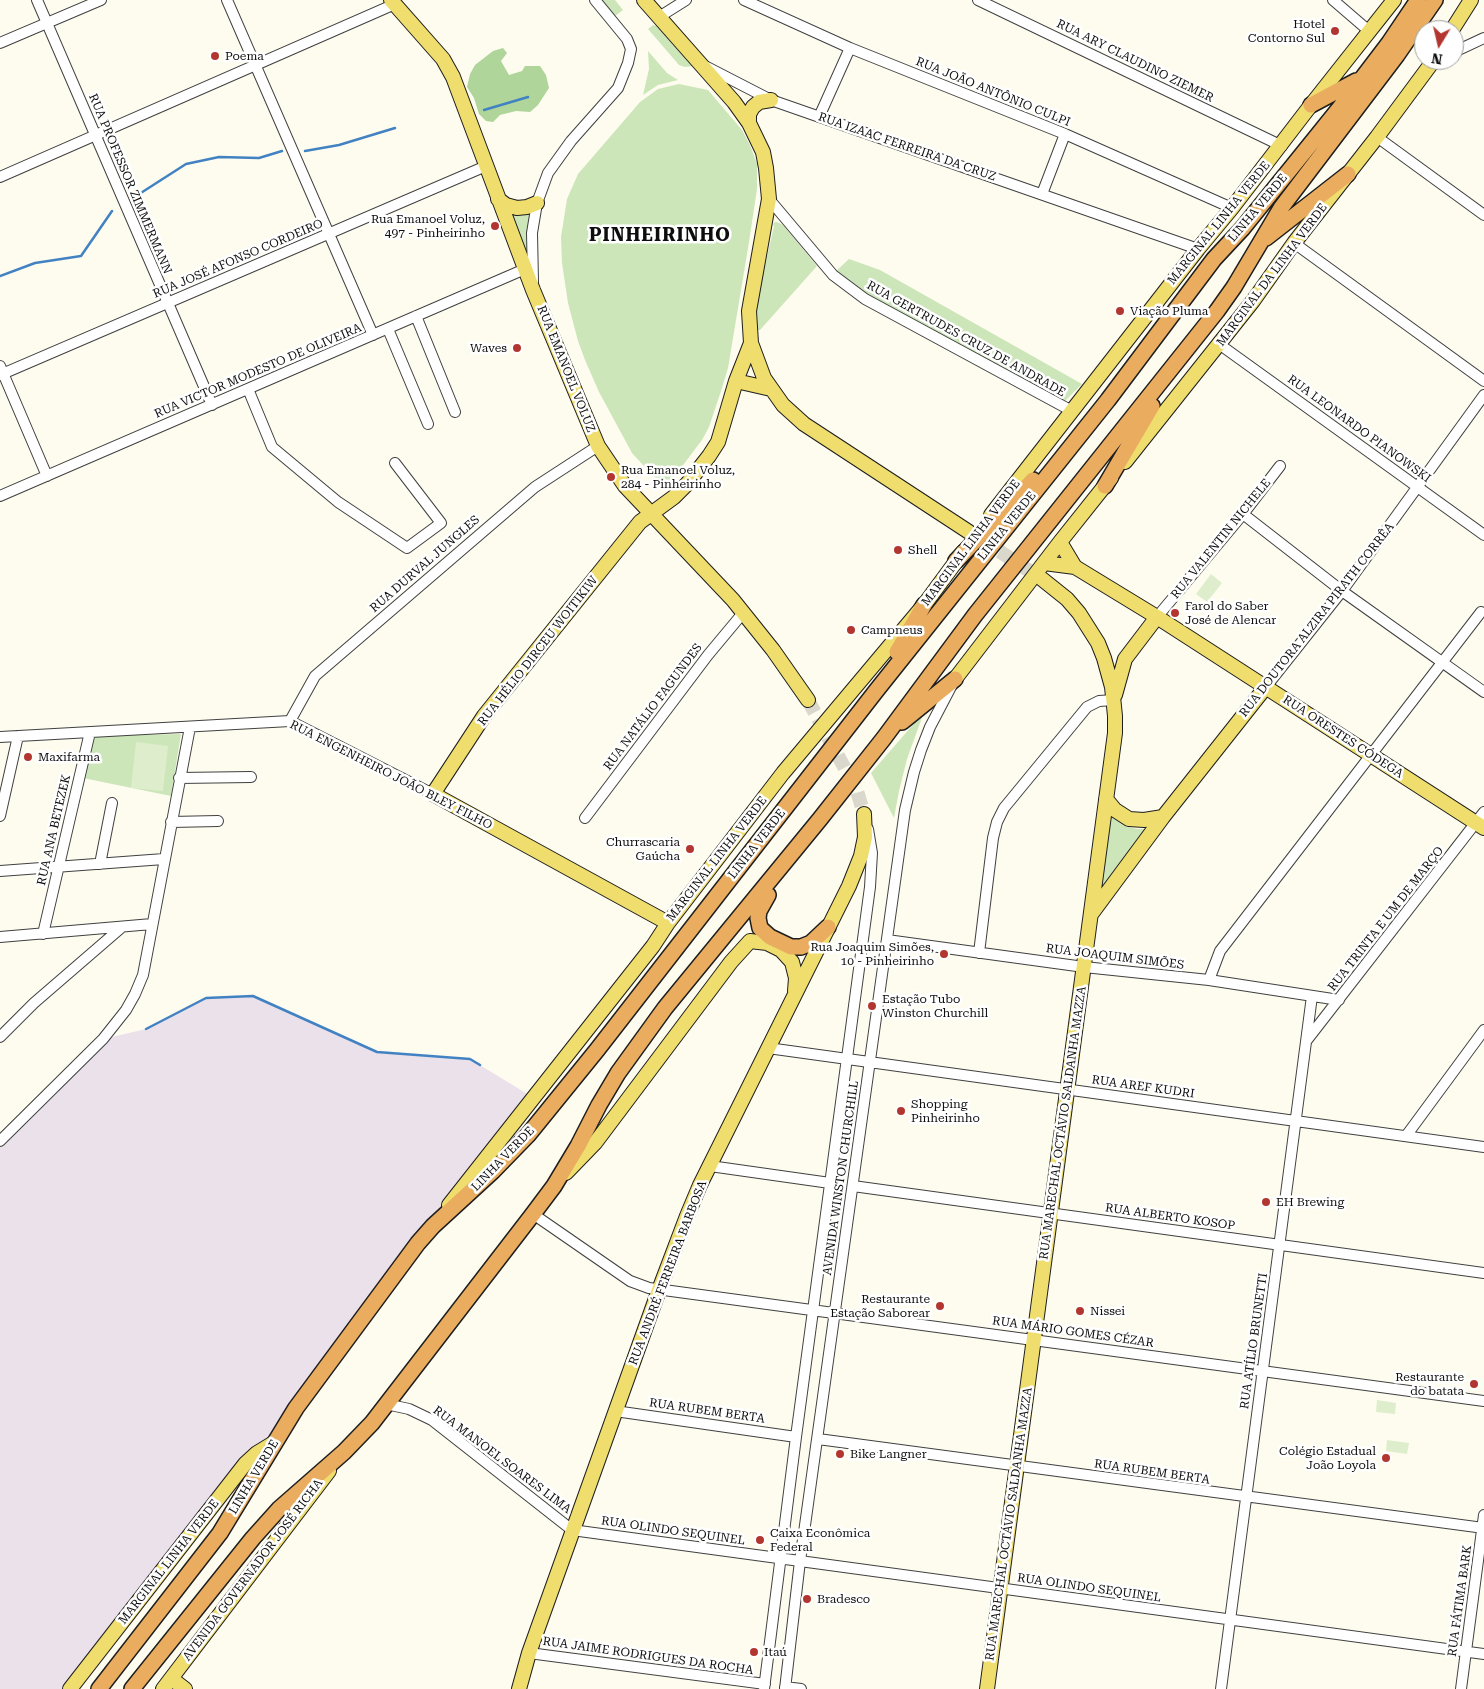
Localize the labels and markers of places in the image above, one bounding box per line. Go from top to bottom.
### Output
place label: Hotel Contorno Sul [1248,17,1325,45]
marker: Hotel Contorno Sul [1329,25,1341,37]
place label: Poema [225,49,264,63]
marker: Poema [209,50,221,62]
place label: Rua Emanoel Voluz, 497 - Pinheirinho [371,212,485,240]
marker: Rua Emanoel Voluz, 497 - Pinheirinho [489,220,501,232]
place label: Viação Pluma [1130,304,1208,318]
marker: Viação Pluma [1114,305,1126,317]
place label: Waves [470,341,507,355]
marker: Waves [511,342,523,354]
place label: Rua Emanoel Voluz, 284 - Pinheirinho [621,463,735,491]
marker: Rua Emanoel Voluz, 284 - Pinheirinho [605,471,617,483]
place label: Shell [908,543,937,557]
marker: Shell [892,544,904,556]
place label: Farol do Saber José de Alencar [1185,599,1276,627]
marker: Farol do Saber José de Alencar [1169,607,1181,619]
place label: Campneus [861,623,922,637]
marker: Campneus [845,624,857,636]
place label: Maxifarma [38,750,100,764]
marker: Maxifarma [22,751,34,763]
place label: Churrascaria Gaúcha [606,835,680,863]
marker: Churrascaria Gaúcha [684,843,696,855]
place label: Rua Joaquim Simões, 10 - Pinheirinho [810,940,934,968]
marker: Rua Joaquim Simões, 10 - Pinheirinho [938,948,950,960]
place label: Estação Tubo Winston Churchill [882,992,988,1020]
marker: Estação Tubo Winston Churchill [866,1000,878,1012]
place label: Shopping Pinheirinho [911,1097,980,1125]
marker: Shopping Pinheirinho [895,1105,907,1117]
place label: EH Brewing [1276,1195,1344,1209]
marker: EH Brewing [1260,1196,1272,1208]
place label: Restaurante Estação Saborear [830,1292,930,1320]
marker: Restaurante Estação Saborear [934,1300,946,1312]
place label: Nissei [1090,1304,1125,1318]
marker: Nissei [1074,1305,1086,1317]
place label: Restaurante do batata [1395,1370,1464,1398]
marker: Restaurante do batata [1468,1378,1480,1390]
place label: Colégio Estadual João Loyola [1279,1444,1376,1472]
place label: Bike Langner [850,1447,927,1461]
marker: Bike Langner [834,1448,846,1460]
marker: Colégio Estadual João Loyola [1380,1452,1392,1464]
place label: Caixa Econômica Federal [770,1526,870,1554]
marker: Caixa Econômica Federal [754,1534,766,1546]
place label: Bradesco [817,1592,870,1606]
marker: Bradesco [801,1593,813,1605]
place label: Itaú [764,1645,787,1659]
marker: Itaú [748,1646,760,1658]

